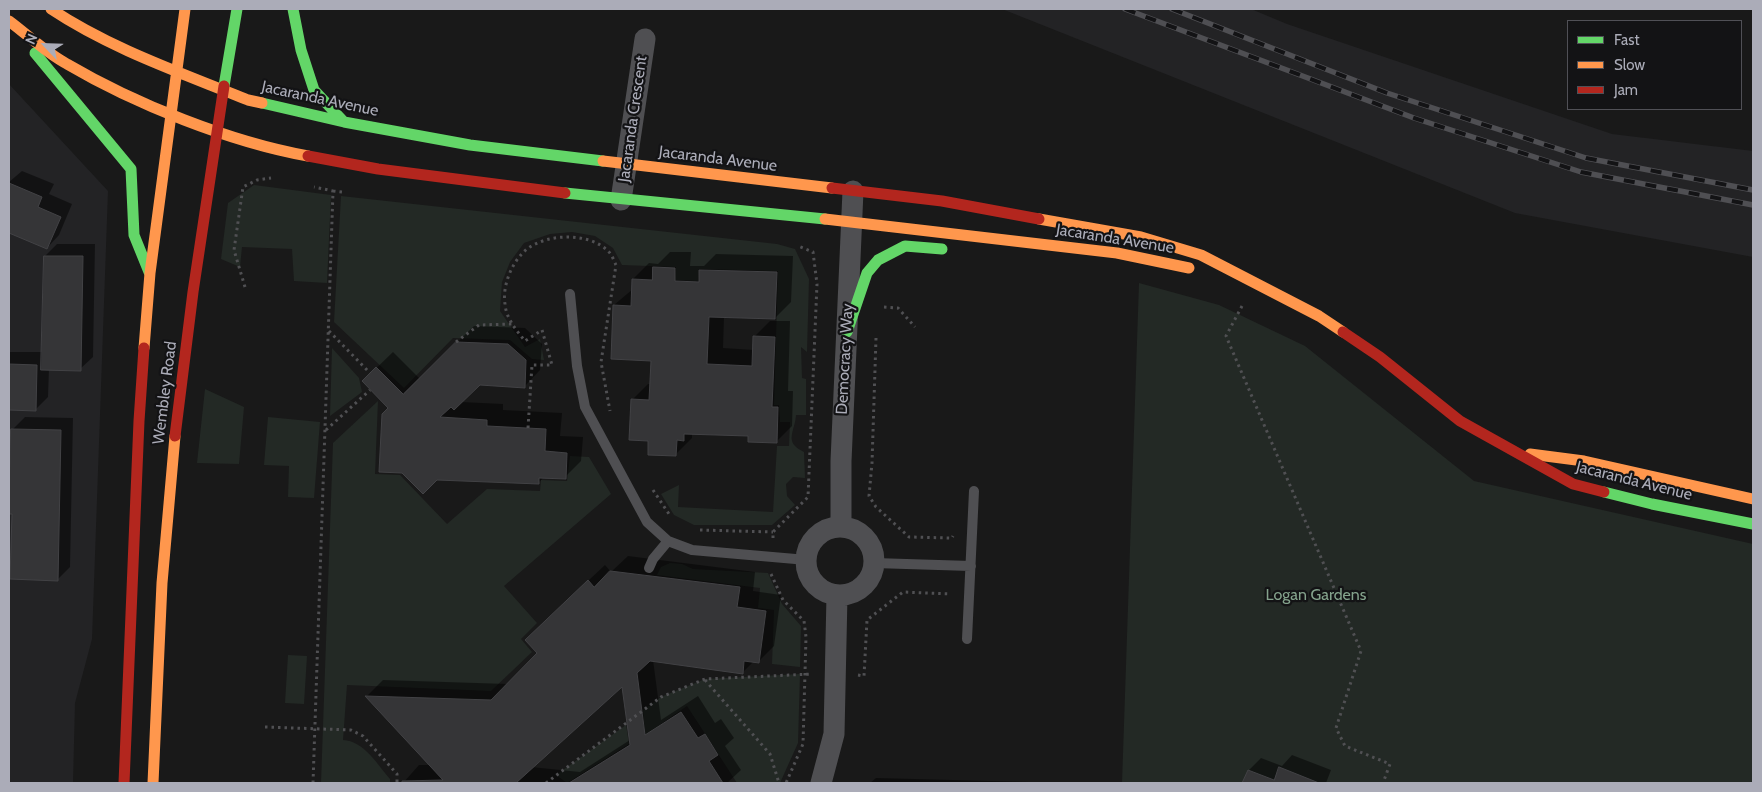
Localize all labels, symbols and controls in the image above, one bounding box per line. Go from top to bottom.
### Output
north arrow [20,20,70,70]
legend [1567,20,1742,110]
text: N [21,31,42,47]
text: Fast [1614,31,1639,49]
street label: Jacaranda Crescent [615,55,651,183]
text: Slow [1614,56,1645,74]
street label: Jacaranda Avenue [260,77,380,121]
text: Jam [1614,81,1638,99]
street label: Jacaranda Avenue [658,142,778,176]
street label: Jacaranda Avenue [1055,220,1175,258]
street label: Democracy Way [832,303,858,415]
street label: Wembley Road [149,340,181,446]
street label: Jacaranda Avenue [1574,457,1694,505]
park label: Logan Gardens [1266,585,1366,605]

